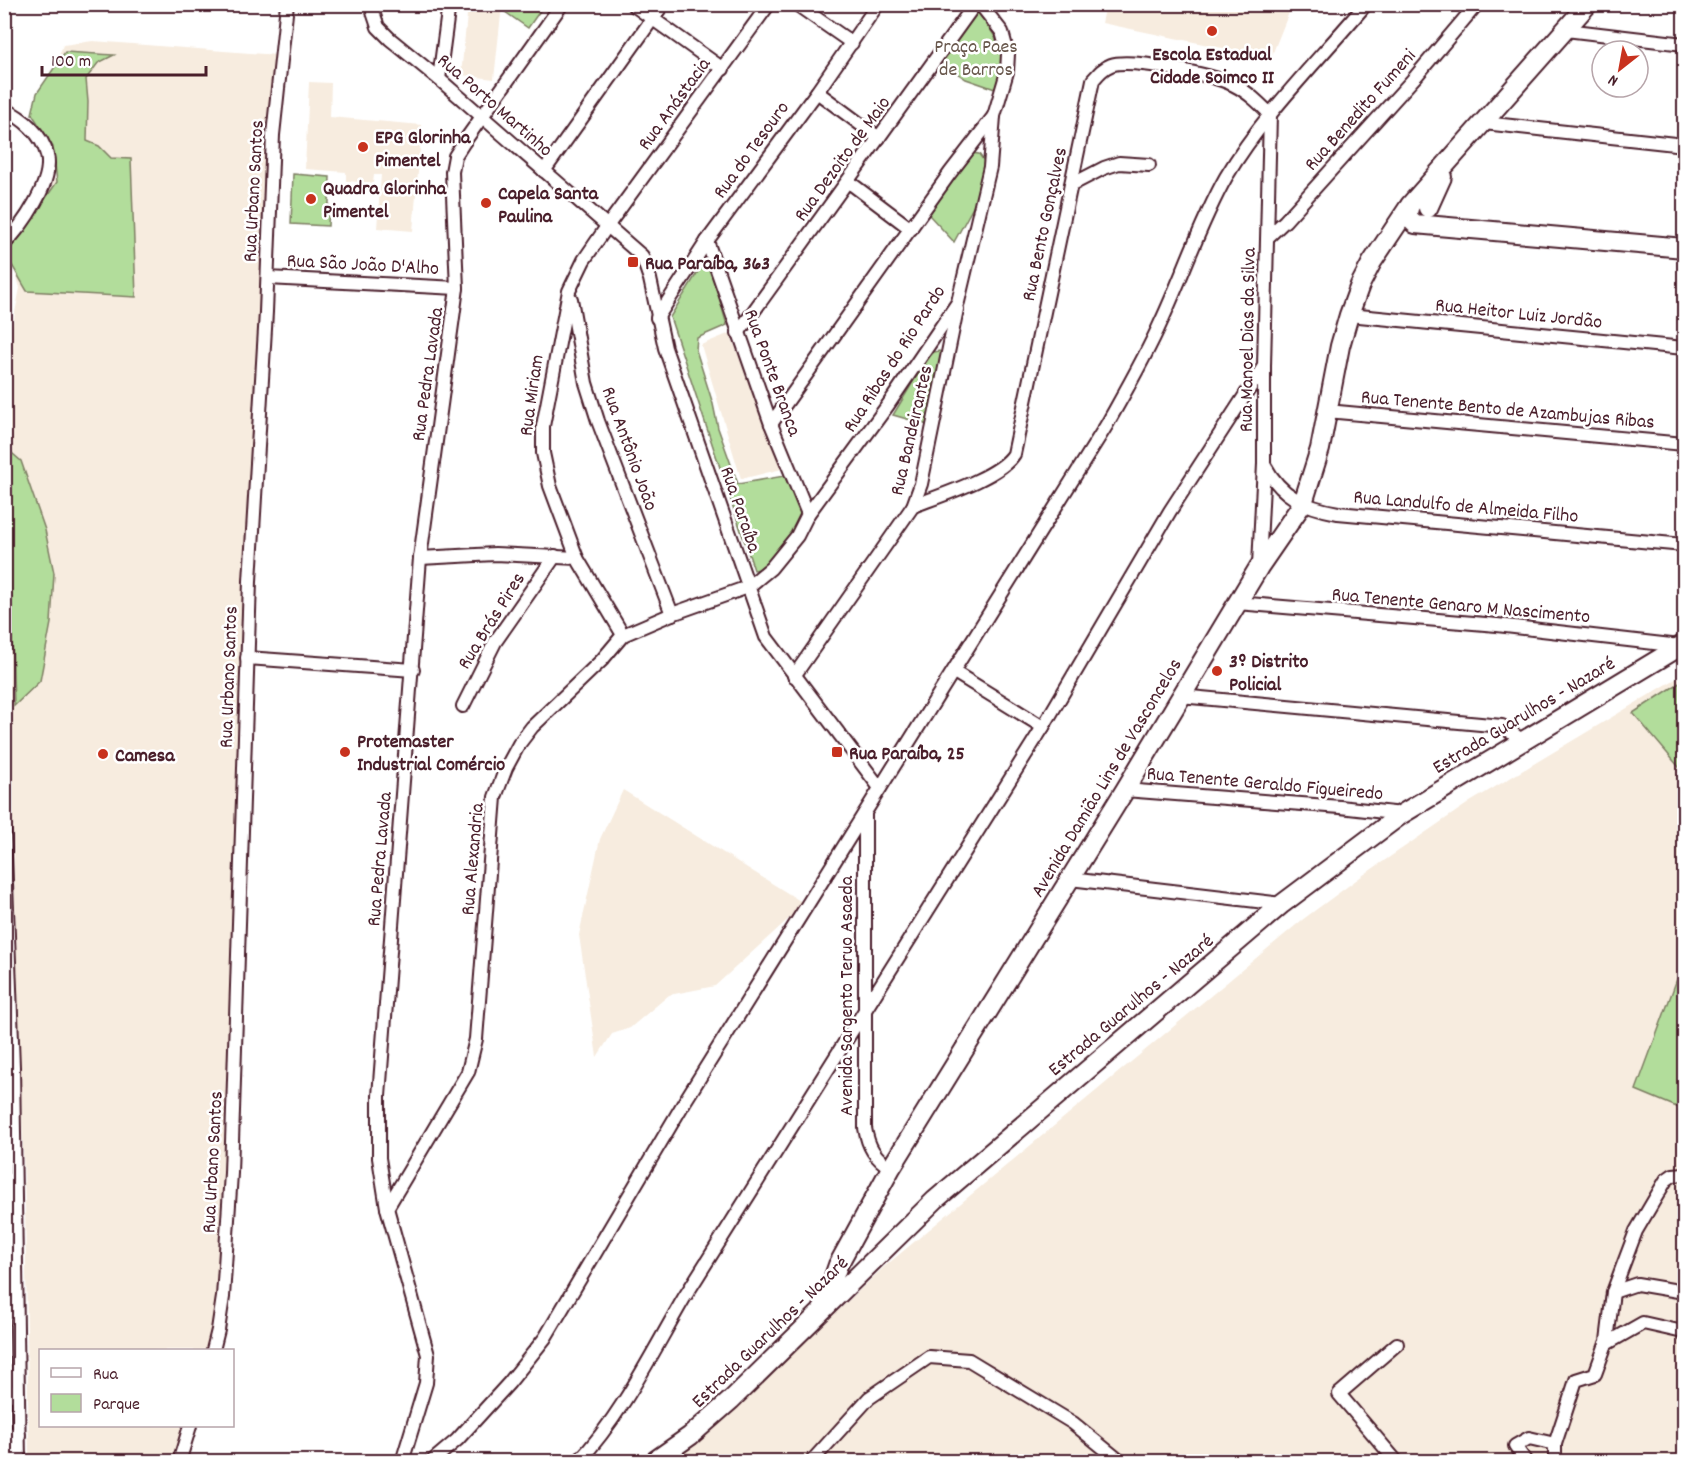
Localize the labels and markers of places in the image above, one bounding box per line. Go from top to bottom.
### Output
marker: Escola Estadual Cidade Soimco II [1205,24,1219,38]
place label: Escola Estadual Cidade Soimco II [1150,42,1275,93]
place label: EPG Glorinha Pimentel [375,125,471,176]
marker: EPG Glorinha Pimentel [356,140,370,154]
place label: Quadra Glorinha Pimentel [323,176,447,227]
place label: Capela Santa Paulina [498,181,599,232]
marker: Quadra Glorinha Pimentel [304,192,318,206]
marker: Capela Santa Paulina [479,196,493,210]
place label: Rua Paraíba, 363 [645,251,770,279]
marker: Rua Paraíba, 363 [626,255,640,269]
place label: 3º Distrito Policial [1229,649,1309,700]
marker: 3º Distrito Policial [1210,664,1224,678]
place label: Protemaster Industrial Comércio [357,729,505,780]
place label: Rua Paraíba, 25 [849,741,965,769]
place label: Camesa [115,743,175,771]
marker: Protemaster Industrial Comércio [338,745,352,759]
marker: Rua Paraíba, 25 [830,745,844,759]
marker: Camesa [96,747,110,761]

